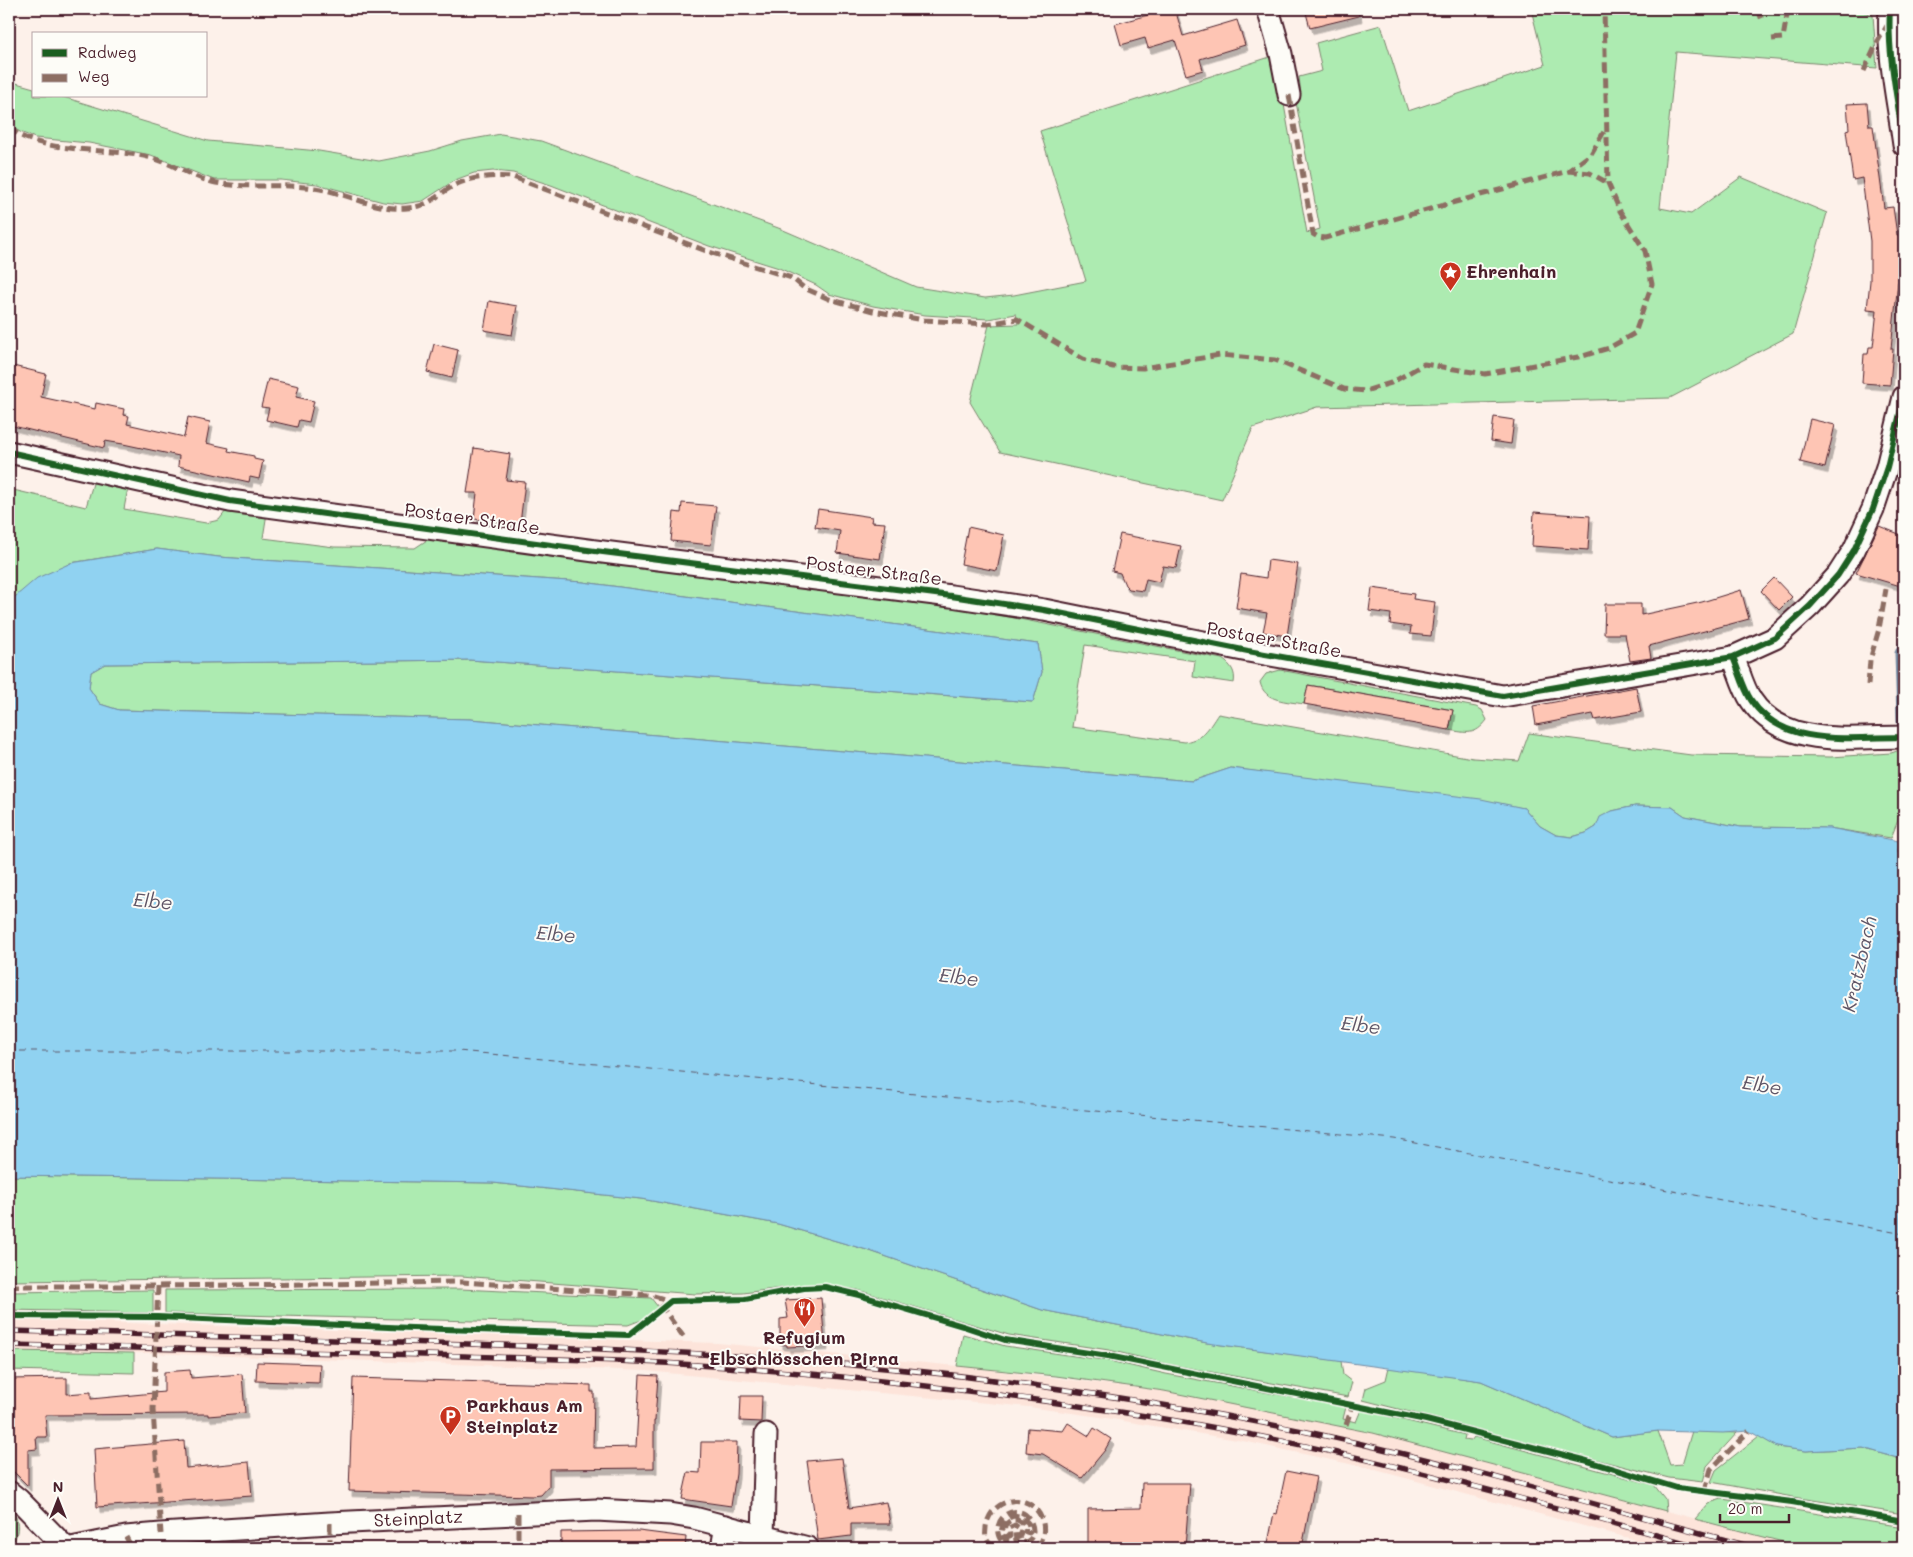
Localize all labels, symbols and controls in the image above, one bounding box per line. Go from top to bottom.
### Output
legend [32,32,208,98]
text: Radweg [78,42,136,62]
text: Weg [78,66,109,86]
place label: Ehrenhain [1466,259,1556,283]
place icon: Ehrenhain [1438,260,1462,291]
street label: Postaer Straße [403,497,541,539]
street label: Postaer Straße [805,550,943,590]
street label: Postaer Straße [1205,615,1343,663]
water label: Elbe [132,886,174,915]
water label: Kratzbach [1835,913,1882,1014]
water label: Elbe [535,919,577,948]
water label: Elbe [938,962,980,991]
water label: Elbe [1340,1010,1382,1039]
water label: Elbe [1741,1069,1784,1100]
restaurant icon: Refugium Elbschlösschen Pirna [792,1296,816,1327]
place label: Refugium Elbschlösschen Pirna [709,1325,899,1370]
place label: Parkhaus Am Steinplatz [466,1393,583,1438]
parking icon: Parkhaus Am Steinplatz [438,1404,462,1435]
north arrow [32,1474,82,1524]
text: N [53,1477,63,1496]
scale bar [1720,1492,1789,1524]
text: 20 m [1728,1498,1762,1518]
street label: Steinplatz [373,1504,464,1532]

